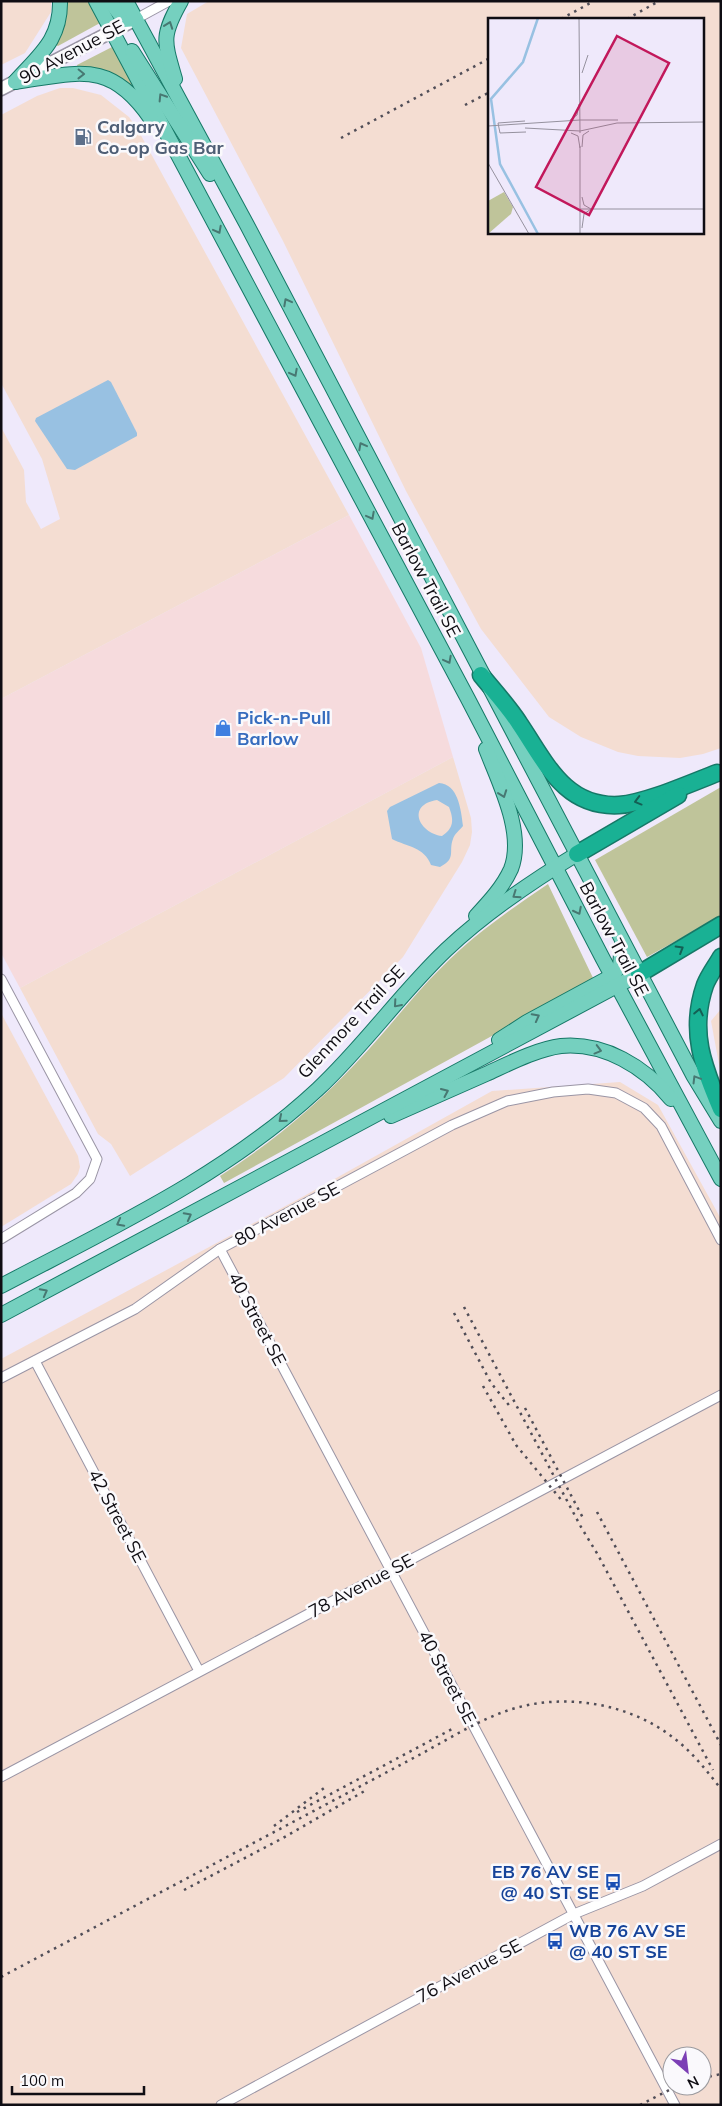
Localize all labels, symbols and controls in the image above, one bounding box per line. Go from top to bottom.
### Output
street label: 90 Avenue SE [15,14,128,89]
inset map [488,18,704,234]
one-way arrow [163,21,173,30]
one-way arrow [78,69,85,79]
one-way arrow [158,94,168,103]
place label: Calgary Co-op Gas Bar [97,115,225,159]
fuel station icon: Calgary Co-op Gas Bar [73,127,93,147]
one-way arrow [212,225,222,234]
one-way arrow [283,298,293,307]
one-way arrow [288,368,298,377]
one-way arrow [358,442,368,451]
one-way arrow [365,511,375,520]
street label: Barlow Trail SE [387,519,466,641]
one-way arrow [441,655,451,664]
place label: Pick-n-Pull Barlow [237,706,331,750]
shop icon: Pick-n-Pull Barlow [213,718,233,738]
one-way arrow [497,789,507,798]
one-way arrow [634,795,642,805]
street label: Barlow Trail SE [575,878,654,1000]
one-way arrow [512,889,522,898]
one-way arrow [572,905,582,914]
one-way arrow [675,946,684,956]
street label: Glenmore Trail SE [292,960,409,1083]
one-way arrow [393,999,402,1008]
one-way arrow [693,1007,704,1016]
one-way arrow [530,1013,539,1023]
one-way arrow [593,1044,602,1055]
one-way arrow [692,1076,702,1085]
one-way arrow [440,1088,449,1099]
one-way arrow [279,1114,288,1122]
street label: 80 Avenue SE [230,1176,343,1251]
one-way arrow [182,1212,191,1222]
one-way arrow [117,1217,126,1227]
street label: 40 Street SE [223,1268,292,1369]
one-way arrow [39,1288,48,1298]
street label: 42 Street SE [83,1465,152,1566]
street label: 78 Avenue SE [304,1548,417,1623]
street label: 40 Street SE [413,1626,482,1727]
place label: EB 76 AV SE @ 40 ST SE [492,1860,599,1904]
bus stop icon: EB 76 AV SE @ 40 ST SE [603,1872,623,1892]
place label: WB 76 AV SE @ 40 ST SE [569,1919,686,1963]
bus stop icon: WB 76 AV SE @ 40 ST SE [545,1931,565,1951]
street label: 76 Avenue SE [412,1933,525,2008]
north arrow [662,2046,712,2096]
scale bar [12,2064,145,2096]
text: 100 m [20,2071,64,2090]
text: N [684,2072,702,2093]

